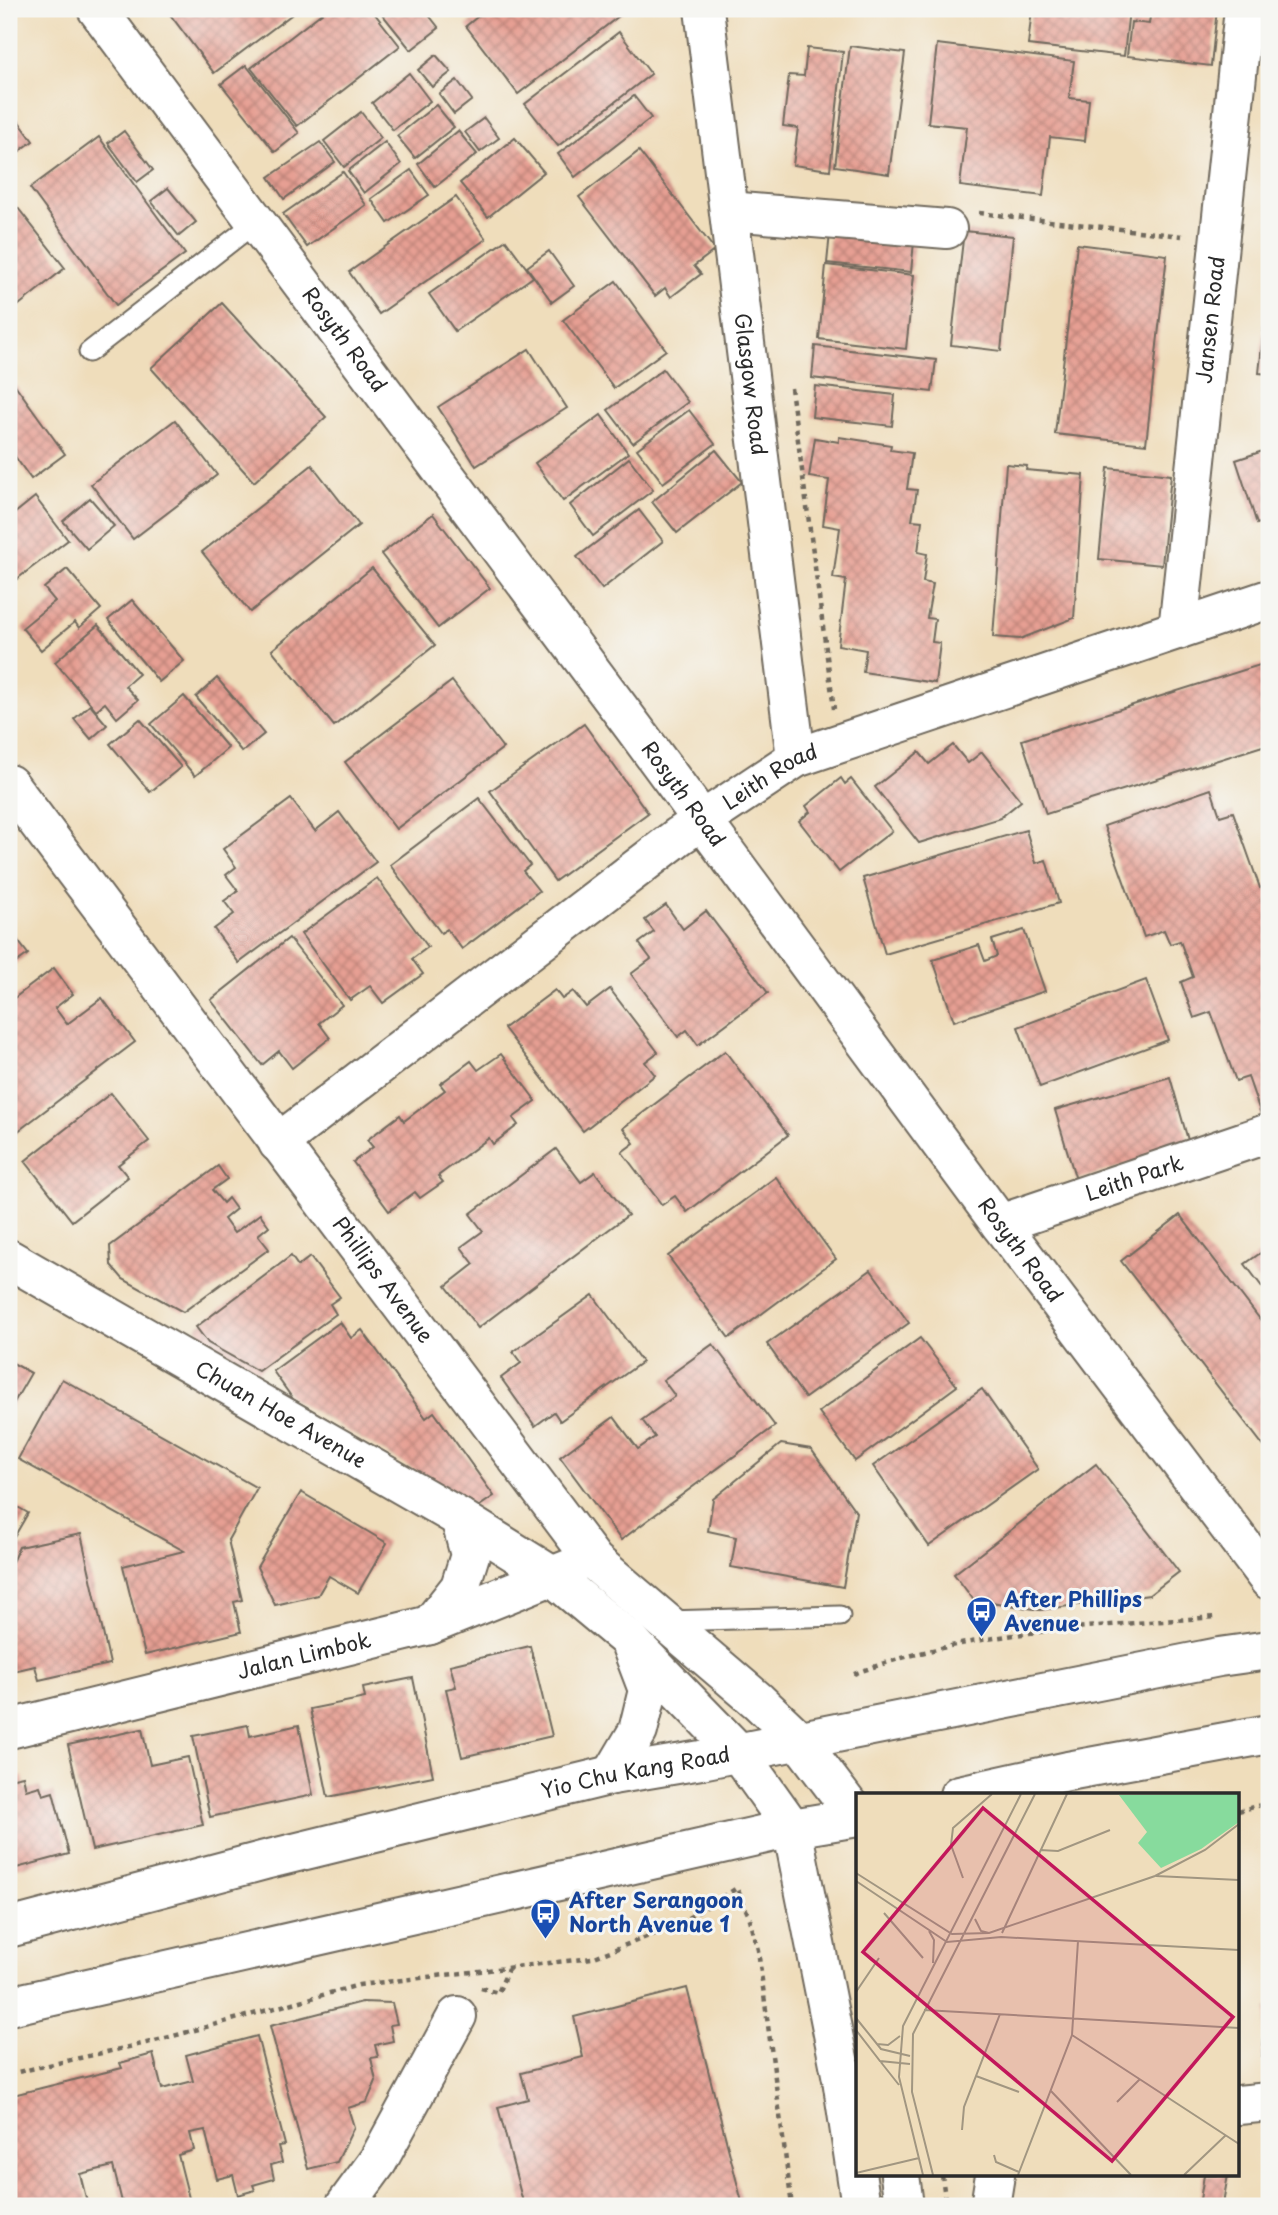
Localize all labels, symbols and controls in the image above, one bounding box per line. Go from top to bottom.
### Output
street label: Jansen Road [1186,254,1232,385]
street label: Rosyth Road [296,279,396,398]
street label: Glasgow Road [727,311,777,457]
street label: Rosyth Road [635,734,734,853]
street label: Leith Road [715,734,821,817]
street label: Leith Park [1081,1145,1187,1208]
street label: Rosyth Road [971,1190,1072,1309]
street label: Phillips Avenue [326,1209,442,1349]
street label: Chuan Hoe Avenue [190,1351,373,1475]
place label: After Phillips Avenue [1003,1582,1142,1638]
bus stop icon: After Phillips Avenue [964,1595,998,1639]
street label: Jalan Limbok [233,1622,374,1686]
street label: Yio Chu Kang Road [538,1737,733,1806]
inset map [856,1793,1240,2176]
place label: After Serangoon North Avenue 1 [568,1883,744,1939]
bus stop icon: After Serangoon North Avenue 1 [529,1896,563,1940]

